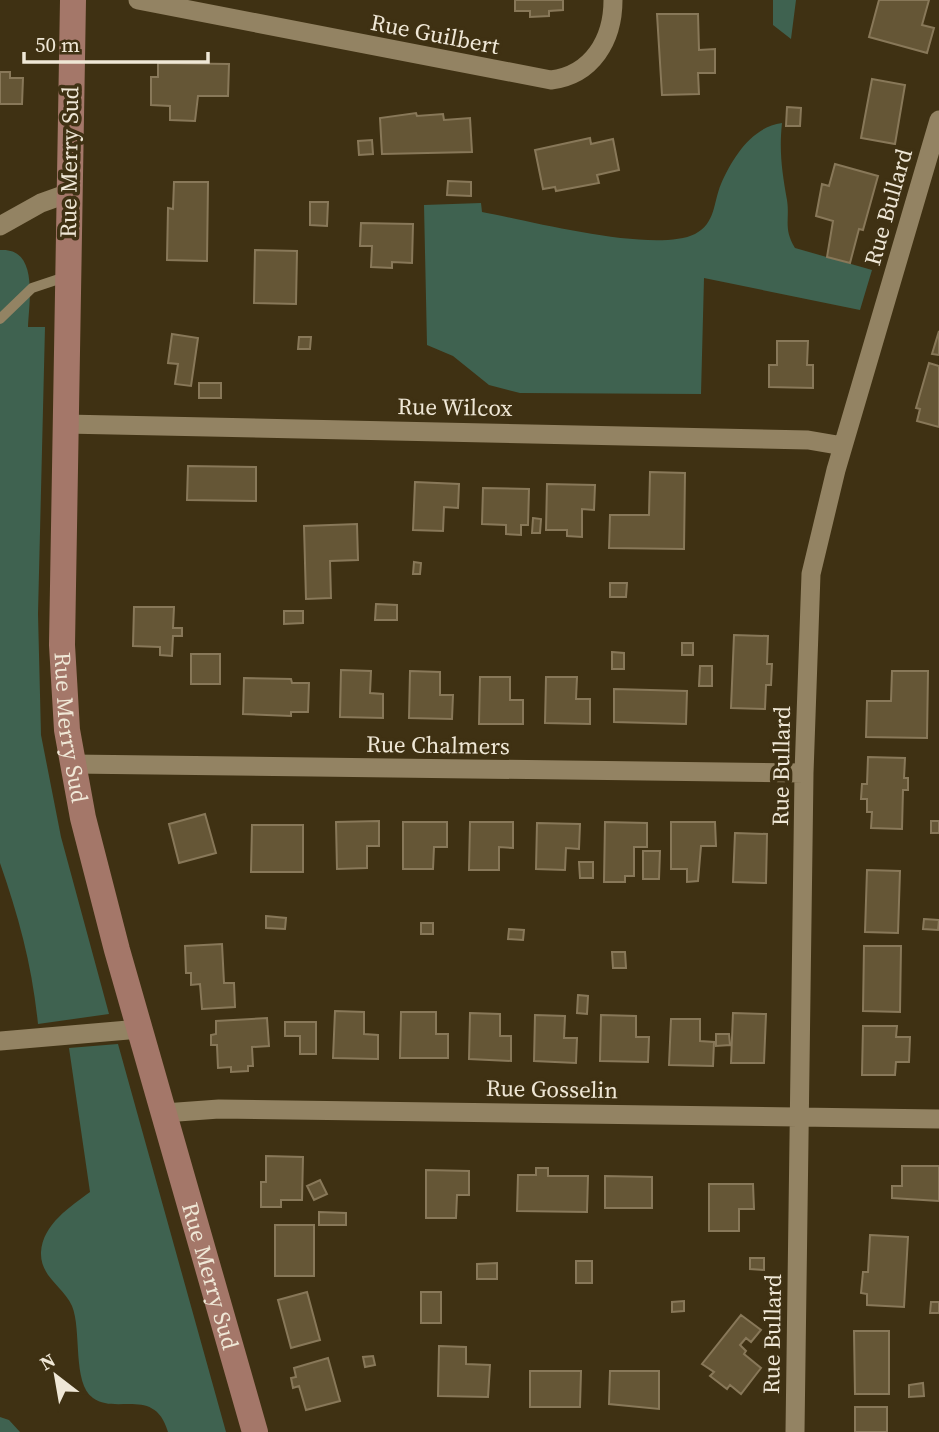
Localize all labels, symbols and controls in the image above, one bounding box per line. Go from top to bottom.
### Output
street label: Rue Guilbert [368,6,503,62]
scale bar [24,21,208,65]
text: 50 m [35,30,80,59]
street label: Rue Merry Sud [52,86,86,238]
street label: Rue Bullard [856,145,920,269]
street label: Rue Wilcox [397,390,513,424]
street label: Rue Merry Sud [46,651,96,805]
street label: Rue Bullard [764,706,798,826]
street label: Rue Chalmers [366,728,510,762]
street label: Rue Gosselin [486,1072,619,1106]
street label: Rue Merry Sud [174,1199,247,1353]
street label: Rue Bullard [755,1274,789,1394]
north arrow [21,1341,91,1411]
text: N [35,1347,60,1376]

